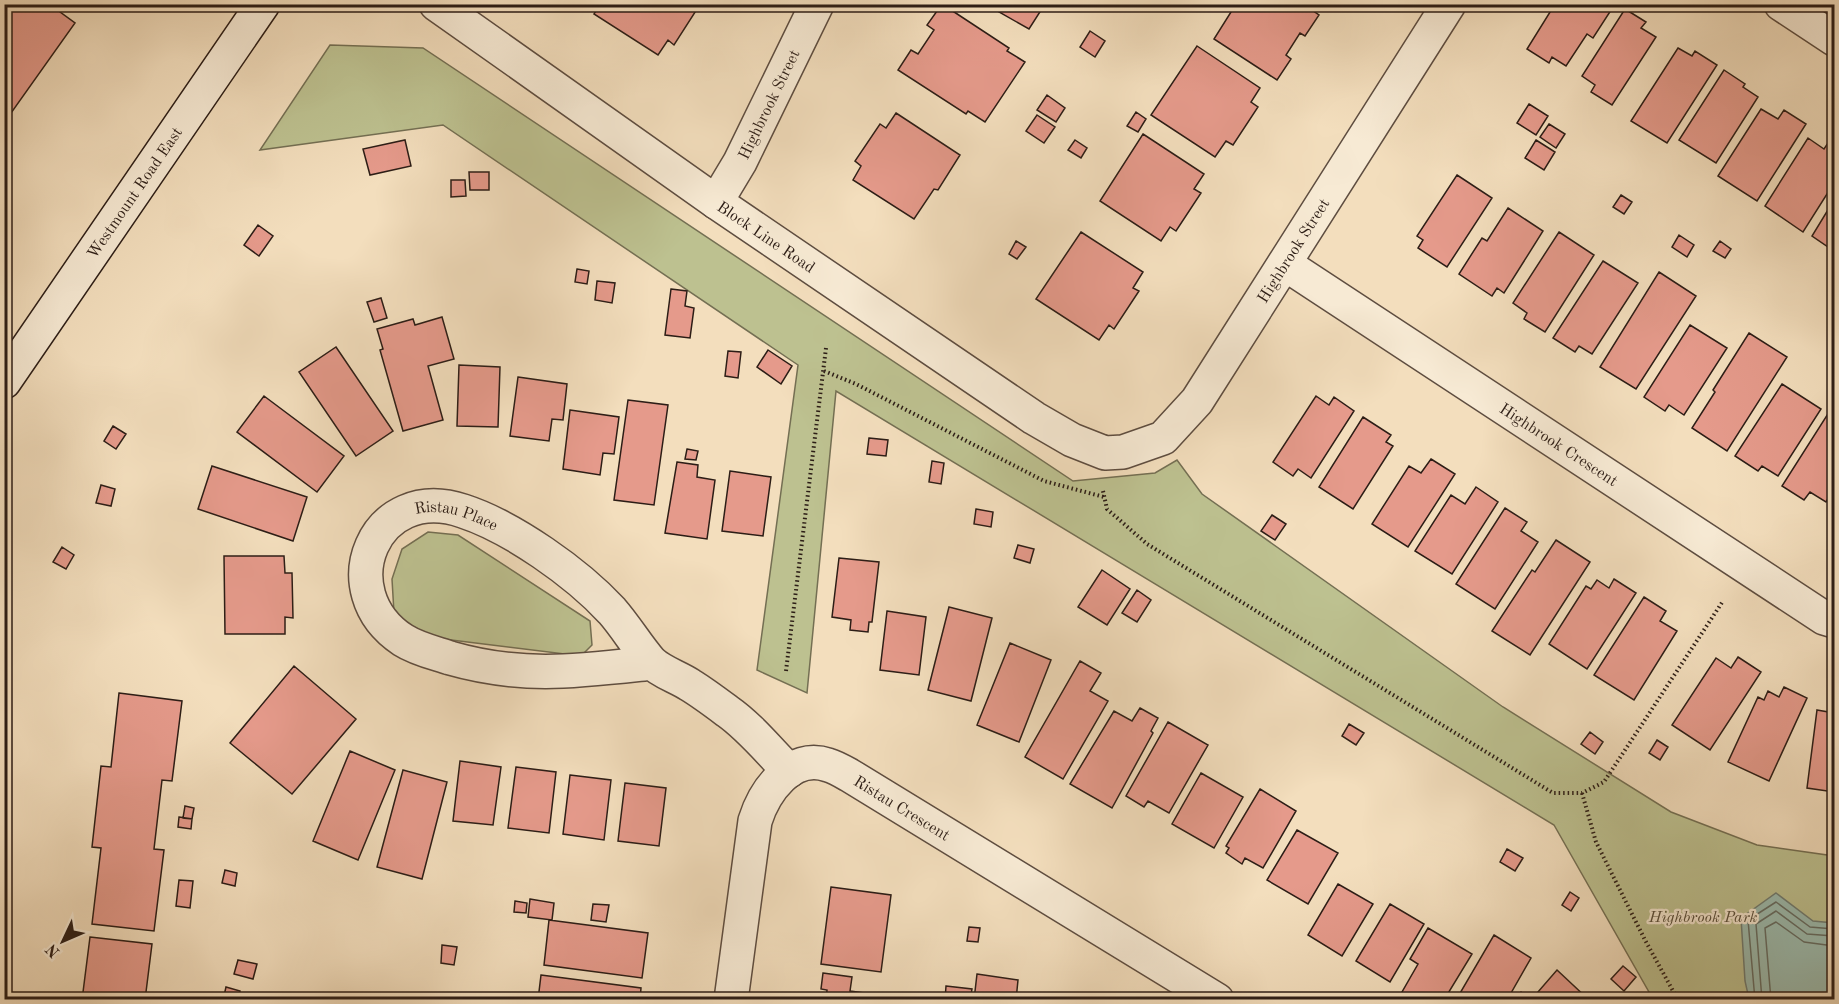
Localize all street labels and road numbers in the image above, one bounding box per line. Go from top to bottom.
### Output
street label: Highbrook Street [736,47,804,163]
street label: Westmount Road East [85,125,186,262]
street label: Highbrook Street [1255,196,1334,306]
street label: Block Line Road [714,199,817,277]
street label: Highbrook Crescent [1496,401,1620,491]
street label: Ristau Place [413,500,500,535]
street label: Ristau Crescent [850,774,952,845]

